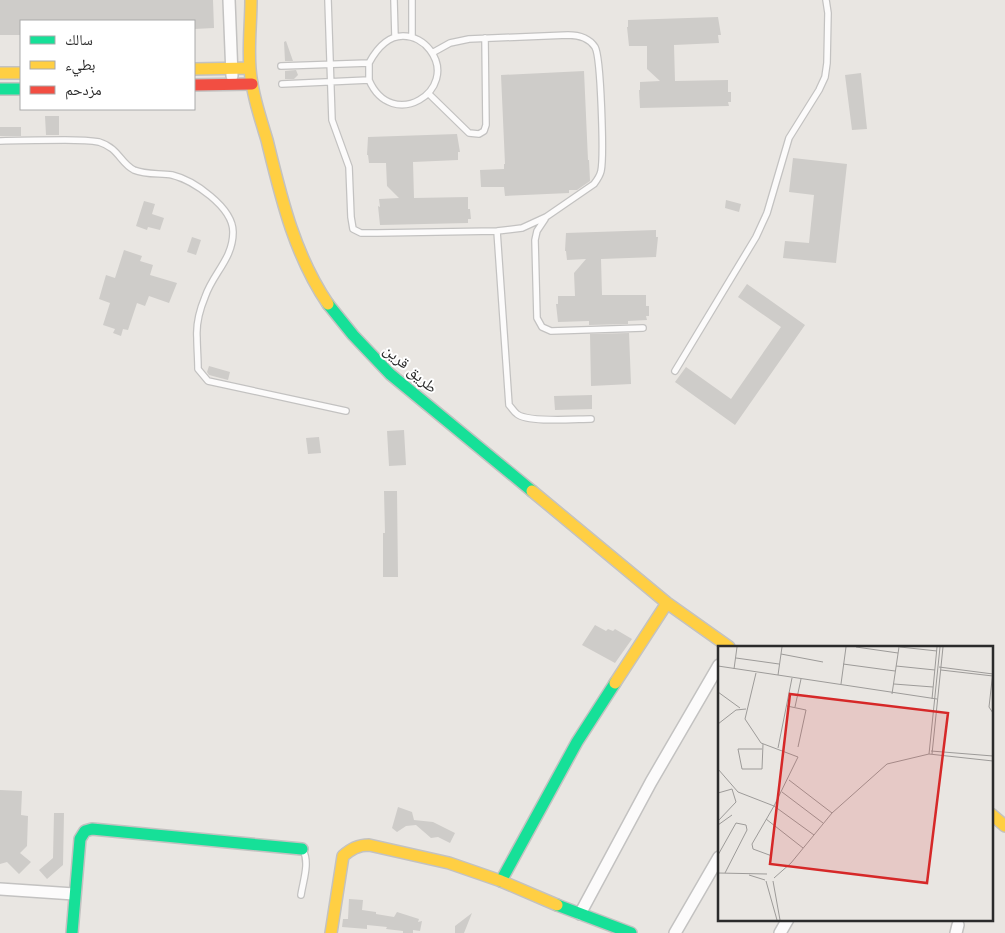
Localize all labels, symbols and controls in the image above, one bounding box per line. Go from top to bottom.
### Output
legend [20,20,195,110]
text: سالك [65,29,93,49]
text: بطيء [65,54,95,77]
text: مزدحم [65,79,102,100]
street label: طريق قرين [379,338,443,398]
inset map [718,646,992,920]

